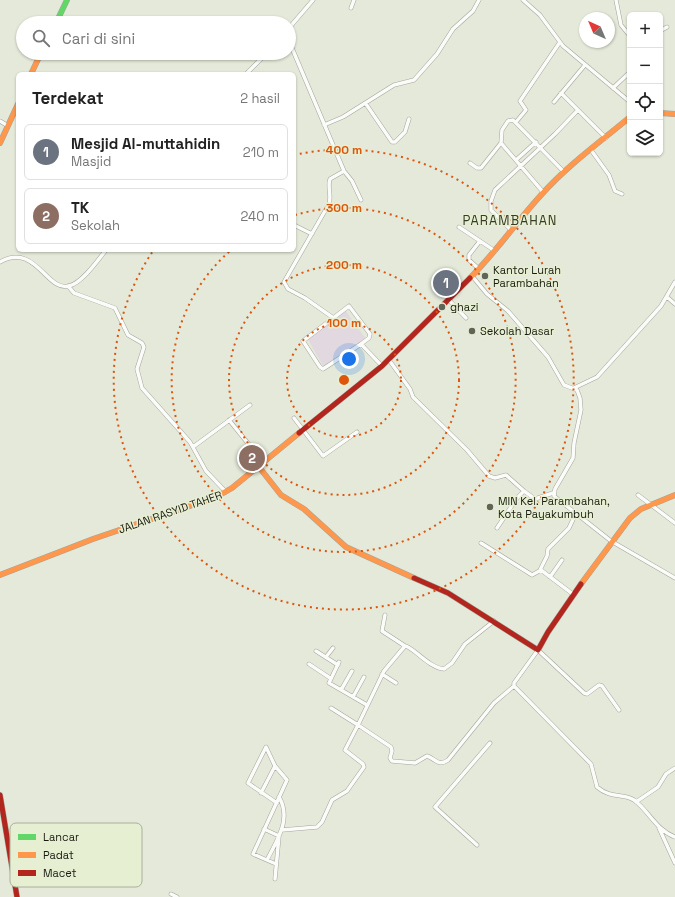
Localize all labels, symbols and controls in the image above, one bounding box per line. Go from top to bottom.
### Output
north arrow [579,12,615,48]
map controls [627,12,663,156]
button: + [627,12,663,48]
search box [16,16,296,60]
icon: search [30,27,52,49]
text: Cari di sini [62,29,135,48]
button: − [627,48,663,84]
button: locate [627,84,663,120]
text: Terdekat [32,87,104,109]
text: 2 hasil [240,90,280,107]
button: layers [627,120,663,156]
text: Mesjid Al-muttahidin [71,134,220,153]
text: 400 m [326,142,362,158]
text: 1 [43,144,49,161]
text: 210 m [243,144,279,161]
text: Masjid [71,153,111,170]
text: TK [71,198,89,217]
text: 300 m [326,200,362,216]
text: 2 [42,208,50,225]
text: 240 m [241,208,279,225]
district label: PARAMBAHAN [463,212,557,229]
text: Sekolah [71,217,120,234]
text: 200 m [326,257,362,273]
place label: Kantor Lurah Parambahan [493,263,561,290]
pin: 1 [433,268,459,298]
marker: Kantor Lurah Parambahan [480,271,490,281]
place label: ghazi [450,300,479,314]
marker: ghazi [437,302,447,312]
text: 100 m [327,315,361,331]
place label: Sekolah Dasar [480,324,554,338]
marker: Sekolah Dasar [467,326,477,336]
your location [339,349,359,369]
centre of rings [337,373,351,387]
pin: 2 [239,443,265,473]
street label: JALAN RASYID TAHER [116,488,224,536]
place label: MIN Kel. Parambahan, Kota Payakumbuh [498,494,610,521]
marker: MIN Kel. Parambahan, Kota Payakumbuh [485,502,495,512]
legend [10,823,142,887]
text: Lancar [43,830,79,844]
text: Padat [43,848,74,862]
text: Macet [43,866,77,880]

